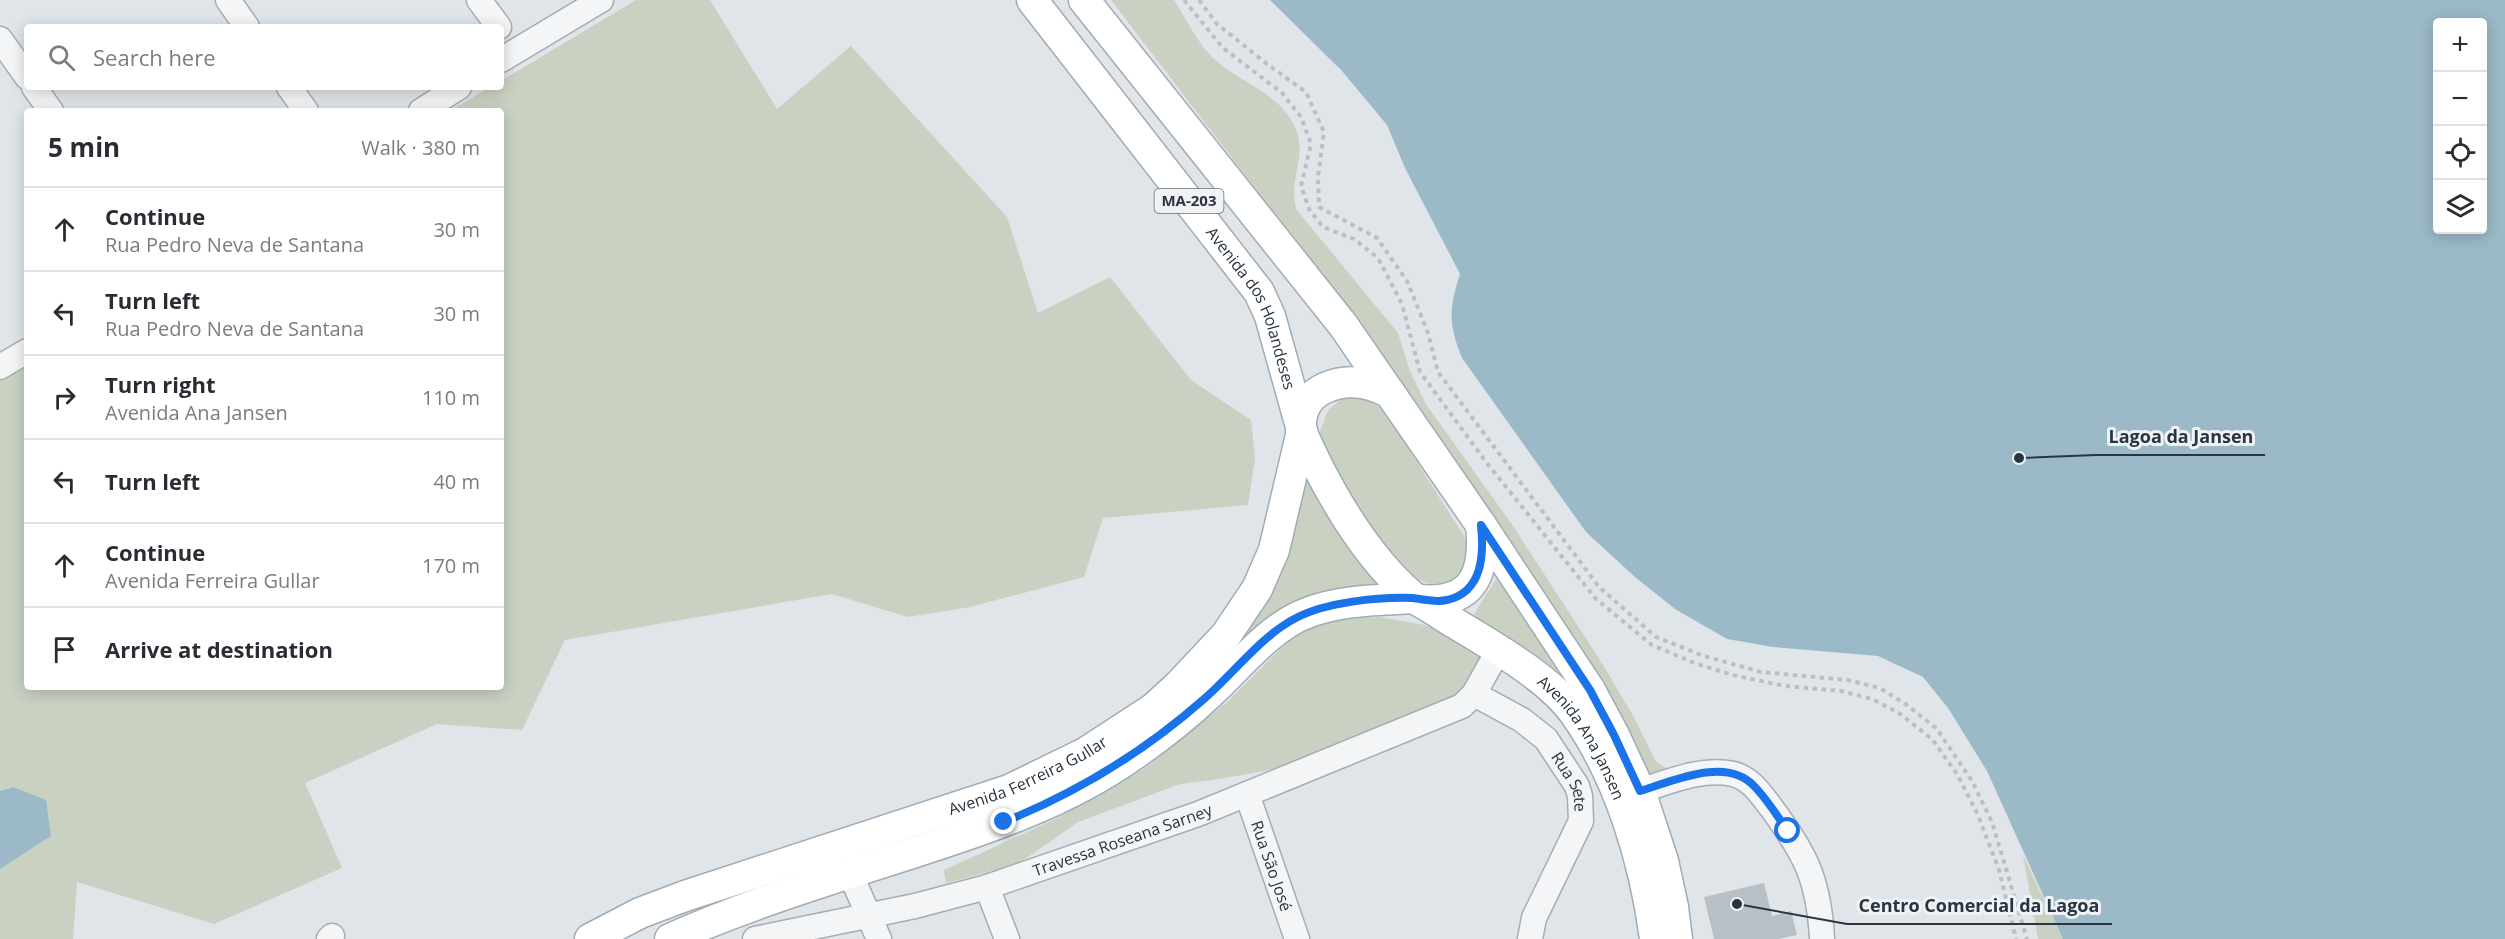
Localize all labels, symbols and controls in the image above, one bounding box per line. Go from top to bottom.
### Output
map controls [2433,18,2487,234]
button: + [2433,18,2487,72]
search box [24,24,504,90]
icon: search [45,41,78,74]
text: Search here [93,42,216,72]
button: − [2433,72,2487,126]
button: locate [2433,126,2487,180]
text: 5 min [48,129,120,165]
text: Walk · 380 m [361,134,480,161]
button: layers [2433,180,2487,234]
road number: MA-203 [1154,189,1224,213]
text: Continue [105,201,205,231]
icon: ahead [48,213,81,246]
text: 30 m [433,216,480,243]
street label: Avenida dos Holandeses [1201,222,1301,392]
text: Rua Pedro Neva de Santana [105,231,364,258]
text: Turn left [105,285,200,315]
icon: left [48,297,81,330]
text: 30 m [433,300,480,327]
text: Rua Pedro Neva de Santana [105,315,364,342]
text: Turn right [105,369,216,399]
icon: right [48,381,81,414]
text: 110 m [422,384,480,411]
text: Avenida Ana Jansen [105,399,288,426]
callout: Lagoa da Jansen [2096,419,2265,455]
text: Lagoa da Jansen [2109,424,2253,448]
icon: left [48,465,81,498]
text: Turn left [105,466,200,496]
text: 40 m [433,468,480,495]
text: Continue [105,537,205,567]
icon: ahead [48,549,81,582]
text: 170 m [422,552,480,579]
text: Avenida Ferreira Gullar [105,567,320,594]
icon: arrive [48,633,81,666]
text: Arrive at destination [105,634,333,664]
street label: Avenida Ana Jansen [1533,670,1630,803]
street label: Avenida Ferreira Gullar [945,730,1111,820]
street label: Rua Sete [1546,747,1592,812]
street label: Travessa Roseana Sarney [1030,798,1216,881]
route end [990,808,1016,834]
street label: Rua São José [1246,817,1298,914]
route start [1774,817,1800,843]
callout: Centro Comercial da Lagoa [1847,888,2112,924]
text: Centro Comercial da Lagoa [1859,893,2099,917]

